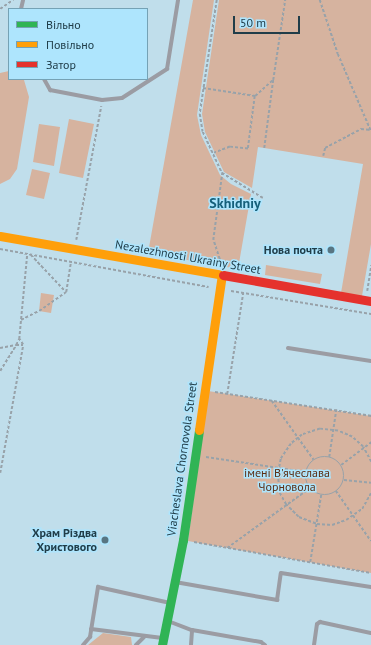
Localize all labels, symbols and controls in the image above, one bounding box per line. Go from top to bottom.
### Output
legend [8,8,148,80]
scale bar [235,8,302,34]
text: 50 m [240,15,266,30]
text: Вільно [46,17,81,32]
text: Повільно [46,37,94,52]
text: Затор [46,57,76,72]
district label: Skhidniy [209,195,261,211]
street label: Nezalezhnosti Ukrainy Street [114,237,262,277]
place label: Нова почта [264,243,323,257]
marker: Нова почта [326,245,336,255]
street label: Viacheslava Chornovola Street [164,381,200,537]
park label: імені В'ячеслава Чорновола [244,466,330,494]
place label: Храм Різдва Христового [32,526,97,554]
marker: Храм Різдва Христового [100,535,110,545]

